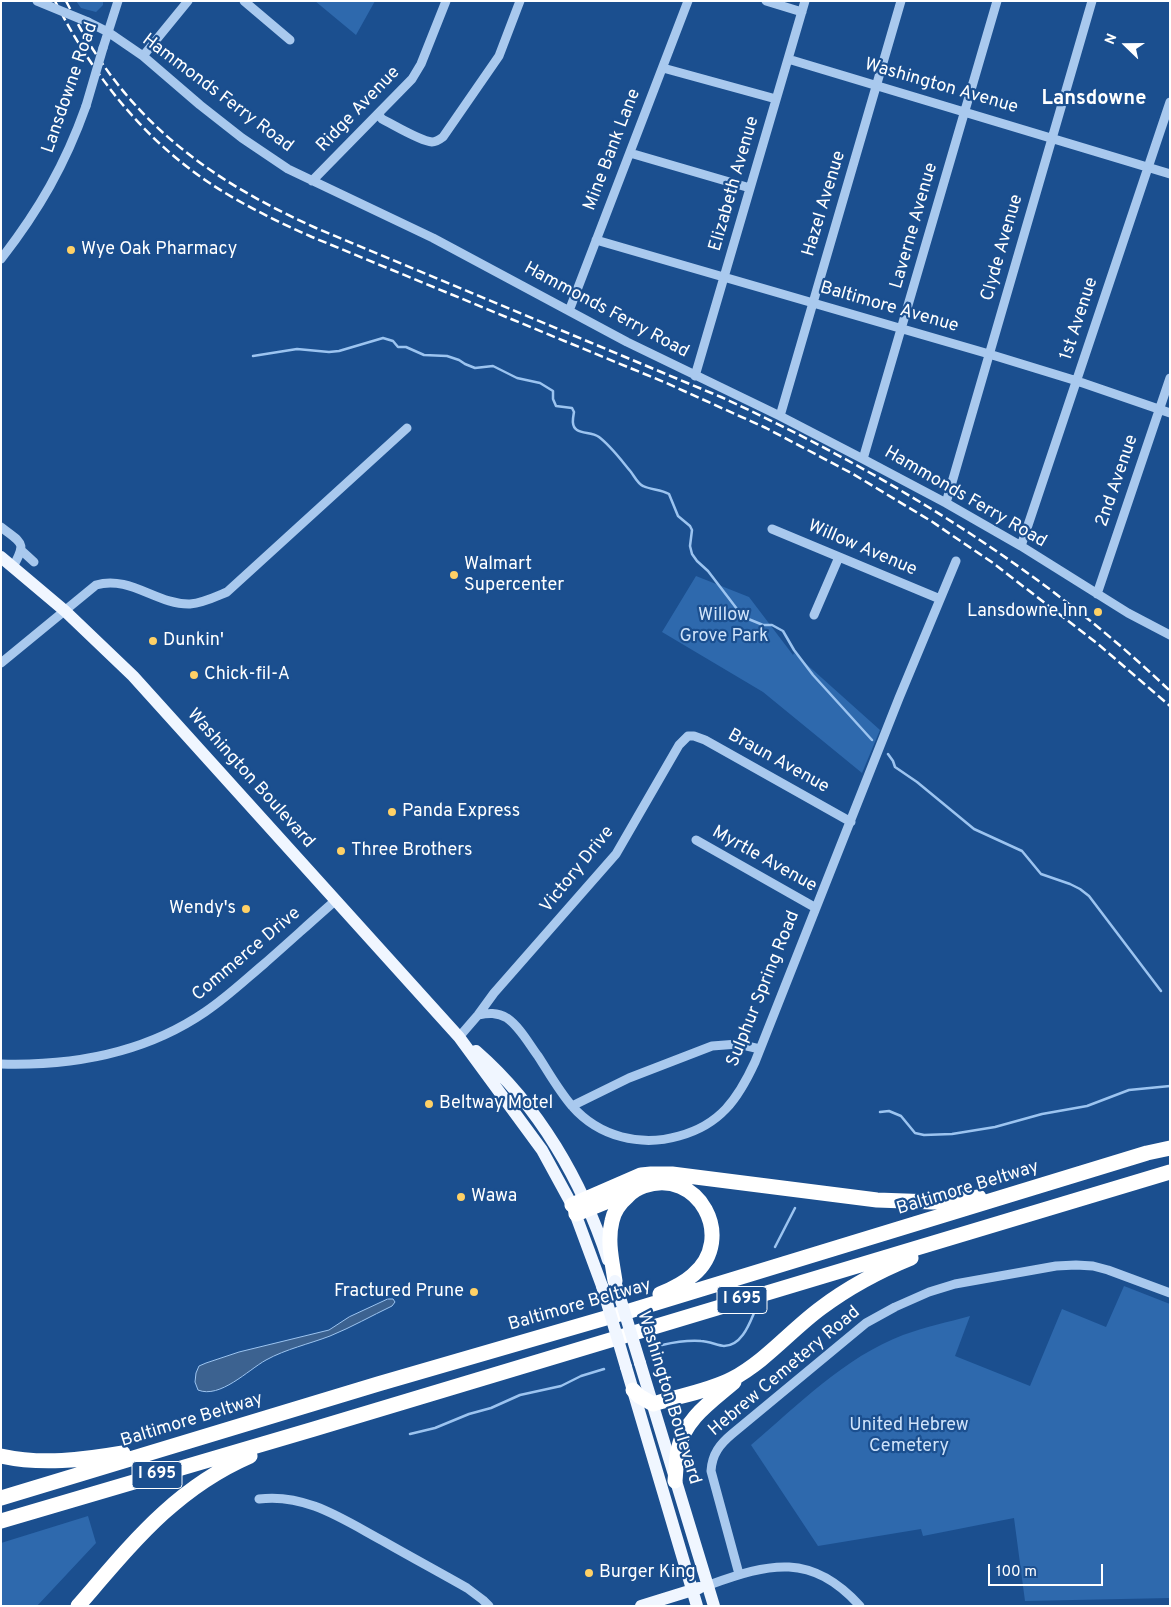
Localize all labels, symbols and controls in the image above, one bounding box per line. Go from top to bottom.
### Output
street label: Lansdowne Road [38,20,104,156]
north arrow [1101,20,1151,70]
street label: Hammonds Ferry Road [137,30,297,158]
text: N [1102,31,1121,47]
street label: Washington Avenue [862,55,1020,119]
street label: Ridge Avenue [313,63,405,157]
street label: Mine Bank Lane [580,86,646,214]
district label: Lansdowne [1042,88,1146,112]
street label: Elizabeth Avenue [705,114,765,254]
street label: Hazel Avenue [799,149,851,259]
street label: Laverne Avenue [887,161,943,291]
street label: Clyde Avenue [977,192,1029,304]
place label: Wye Oak Pharmacy [81,239,237,261]
marker: Wye Oak Pharmacy [65,244,77,256]
street label: Hammonds Ferry Road [520,258,692,364]
street label: 1st Avenue [1056,275,1104,363]
street label: Baltimore Avenue [817,278,961,338]
street label: 2nd Avenue [1092,432,1144,530]
street label: Hammonds Ferry Road [880,443,1050,553]
street label: Willow Avenue [804,516,920,582]
place label: Walmart Supercenter [464,554,564,596]
marker: Walmart Supercenter [448,569,460,581]
place label: Lansdowne Inn [967,601,1088,623]
park label: Willow Grove Park [679,605,769,648]
marker: Lansdowne Inn [1092,606,1104,618]
place label: Dunkin' [163,630,224,652]
marker: Dunkin' [147,635,159,647]
place label: Chick-fil-A [204,664,290,686]
marker: Chick-fil-A [188,669,200,681]
street label: Washington Boulevard [182,705,318,853]
street label: Braun Avenue [723,725,833,799]
place label: Panda Express [402,801,520,823]
marker: Panda Express [386,806,398,818]
street label: Victory Drive [536,822,620,918]
street label: Myrtle Avenue [708,822,820,898]
place label: Three Brothers [351,840,473,862]
marker: Three Brothers [335,845,347,857]
place label: Wendy's [169,898,236,920]
street label: Commerce Drive [188,903,306,1007]
marker: Wendy's [240,903,252,915]
street label: Sulphur Spring Road [723,908,805,1070]
place label: Beltway Motel [439,1093,553,1115]
marker: Beltway Motel [423,1098,435,1110]
street label: Baltimore Beltway [894,1157,1042,1221]
place label: Wawa [471,1186,517,1208]
marker: Wawa [455,1191,467,1203]
street label: Baltimore Beltway [506,1275,654,1337]
place label: Fractured Prune [334,1281,464,1303]
marker: Fractured Prune [468,1286,480,1298]
road number: I 695 [717,1286,767,1314]
street label: Hebrew Cemetery Road [705,1302,865,1442]
street label: Washington Boulevard [631,1309,705,1487]
street label: Baltimore Beltway [118,1389,266,1453]
park label: United Hebrew Cemetery [849,1415,969,1458]
road number: I 695 [132,1462,182,1488]
scale bar [991,1554,1106,1586]
place label: Burger King [599,1562,696,1584]
text: 100 m [996,1563,1037,1582]
marker: Burger King [583,1567,595,1579]

